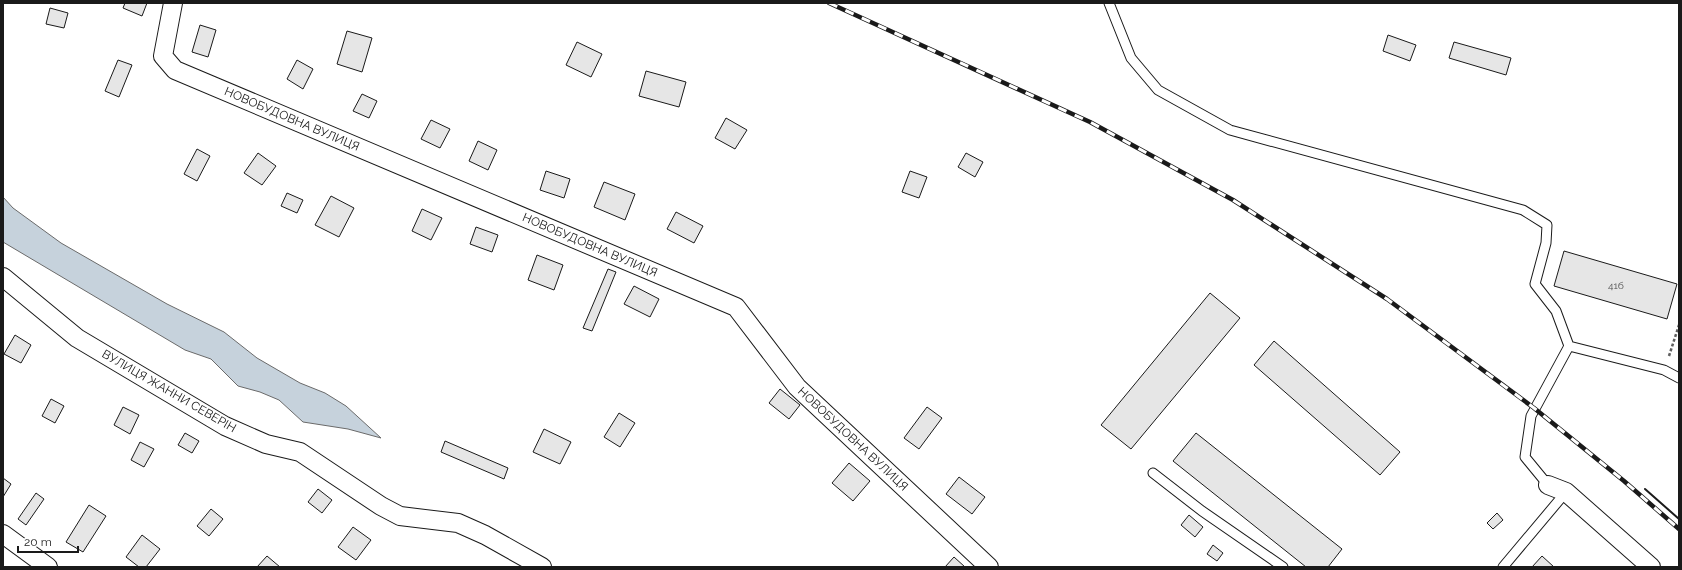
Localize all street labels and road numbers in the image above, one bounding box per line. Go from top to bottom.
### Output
street label: НОВОБУДОВНА ВУЛИЦЯ [222,84,362,154]
street label: НОВОБУДОВНА ВУЛИЦЯ [520,210,660,280]
street label: ВУЛИЦЯ ЖАННИ СЕВЕРІН [99,347,239,435]
street label: НОВОБУДОВНА ВУЛИЦЯ [795,384,911,494]

